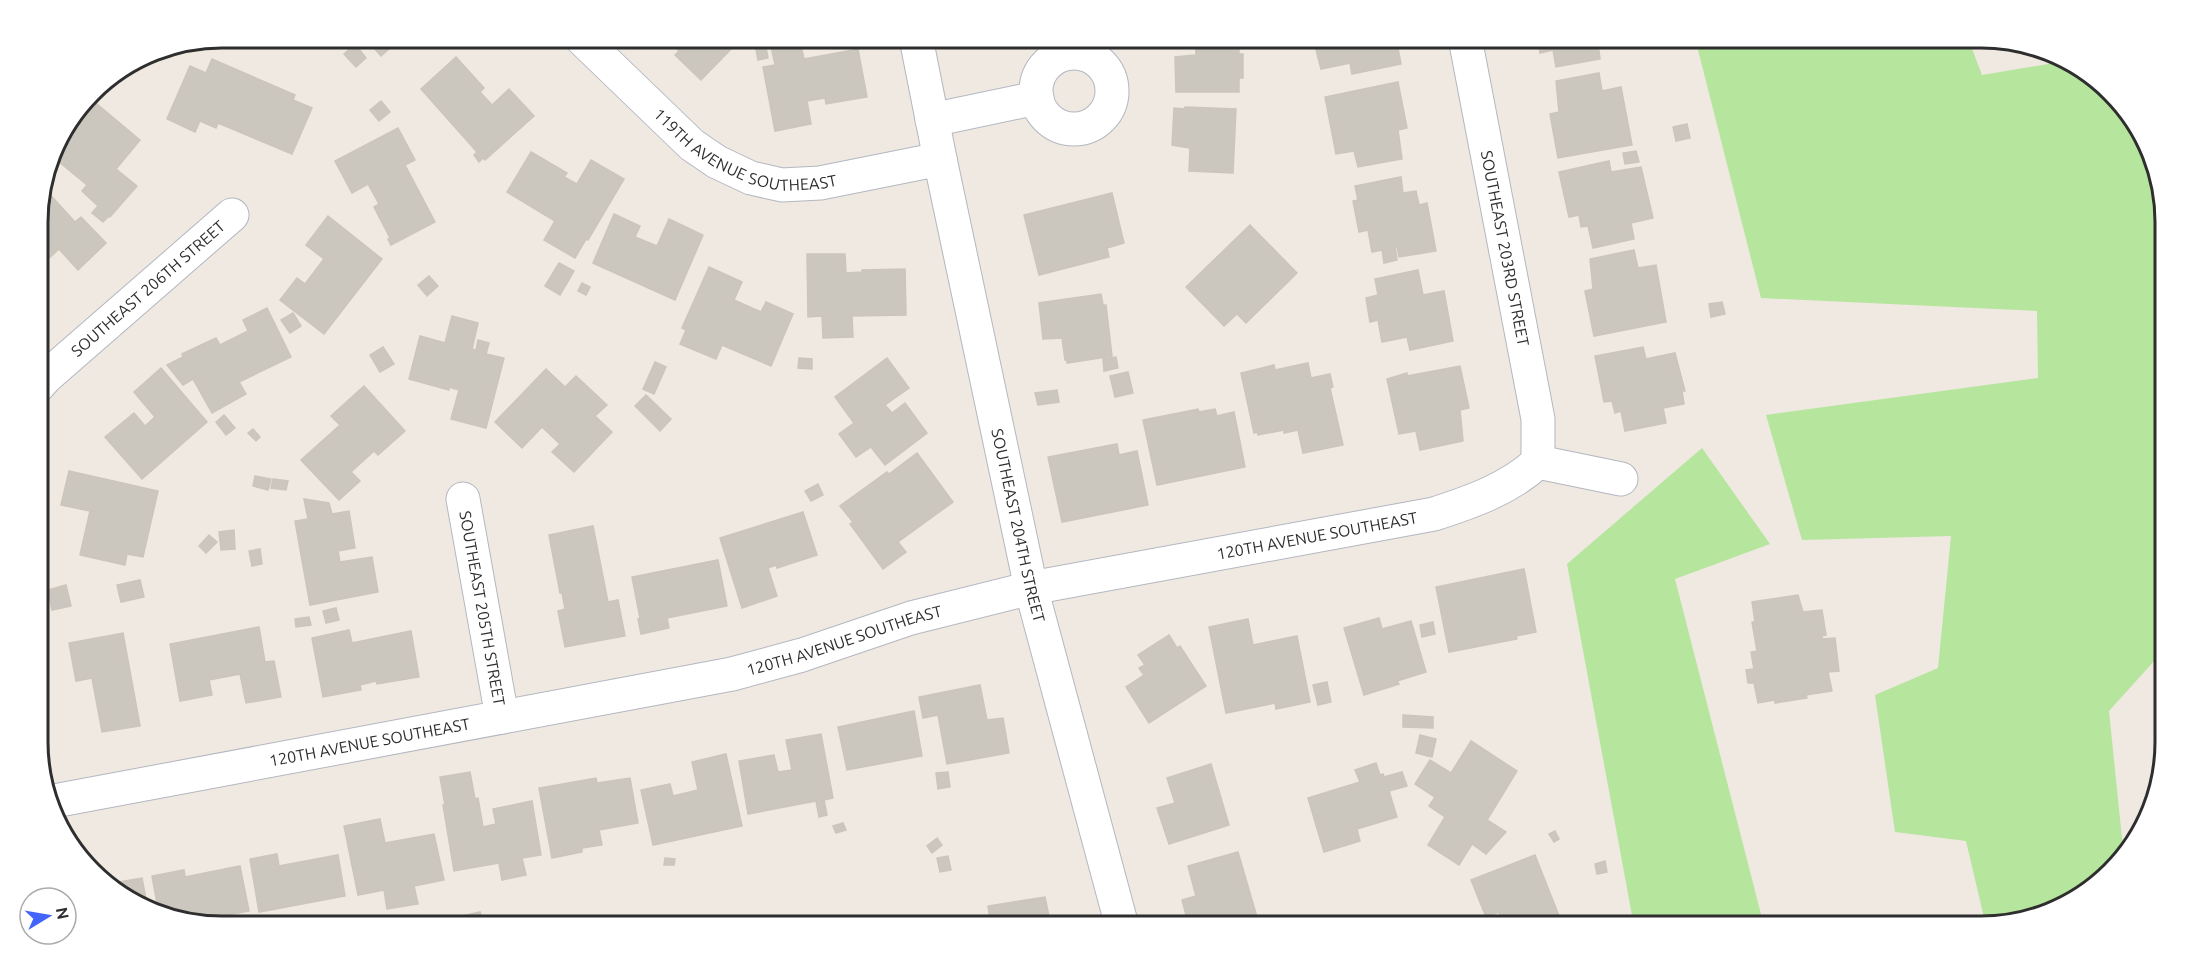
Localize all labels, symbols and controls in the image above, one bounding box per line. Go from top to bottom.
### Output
street label: 119TH AVENUE SOUTHEAST [651,105,838,194]
street label: SOUTHEAST 203RD STREET [1478,149,1533,348]
street label: SOUTHEAST 206TH STREET [67,217,228,360]
street label: SOUTHEAST 204TH STREET [988,427,1049,624]
street label: 120TH AVENUE SOUTHEAST [1215,508,1419,563]
street label: SOUTHEAST 205TH STREET [456,509,509,707]
street label: 120TH AVENUE SOUTHEAST [745,602,944,679]
street label: 120TH AVENUE SOUTHEAST [268,714,471,769]
north arrow [18,886,78,946]
text: N [53,906,73,921]

